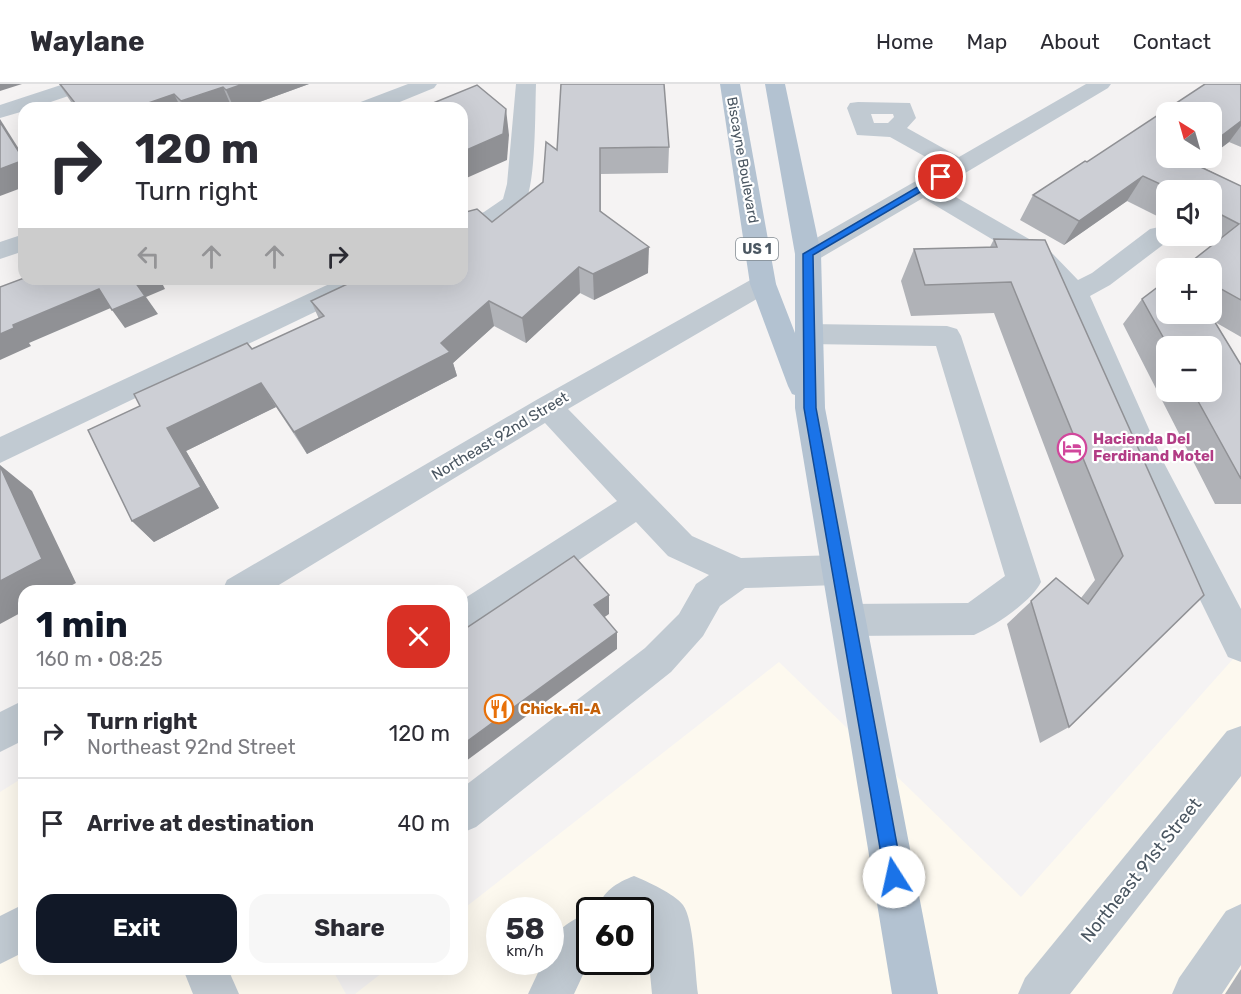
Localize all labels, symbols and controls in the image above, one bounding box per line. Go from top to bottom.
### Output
text: Waylane [30,25,145,58]
text: Home [876,29,933,54]
text: Map [966,29,1007,54]
text: About [1040,29,1100,54]
text: Contact [1133,29,1211,54]
street label: Biscayne Boulevard [723,95,762,225]
north arrow [1156,102,1222,168]
map controls [1156,102,1222,402]
text: 120 m [135,124,259,174]
icon: right [36,126,114,204]
pin [915,151,966,202]
icon: arrive [924,160,957,193]
text: Turn right [135,175,258,207]
button: sound [1156,180,1222,246]
road number: US 1 [736,238,778,260]
icon: left [132,240,165,273]
icon: ahead [195,240,228,273]
icon: ahead [258,240,291,273]
icon: right [321,240,354,273]
button: + [1156,258,1222,324]
button: − [1156,336,1222,402]
street label: Northeast 92nd Street [428,388,572,484]
place label: Hacienda Del Ferdinand Motel [1093,430,1214,465]
hotel icon: Hacienda Del Ferdinand Motel [1056,432,1088,464]
text: 1 min [36,603,128,646]
button: close [387,605,450,668]
text: 160 m · 08:25 [36,647,163,671]
restaurant icon: Chick-fil-A [483,693,515,725]
place label: Chick-fil-A [520,700,601,718]
text: Turn right [87,708,197,735]
icon: right [36,717,69,750]
text: 120 m [389,720,450,747]
text: Northeast 92nd Street [87,735,295,759]
street label: Northeast 91st Street [1076,793,1206,947]
icon: arrive [36,807,69,840]
text: Arrive at destination [87,810,314,837]
text: 40 m [397,810,450,837]
position arrow [862,845,926,909]
button: Exit [36,894,237,963]
button: Share [249,894,450,963]
speed limit sign: 60 [576,897,654,975]
text: 58 [505,911,545,947]
text: km/h [506,942,544,960]

